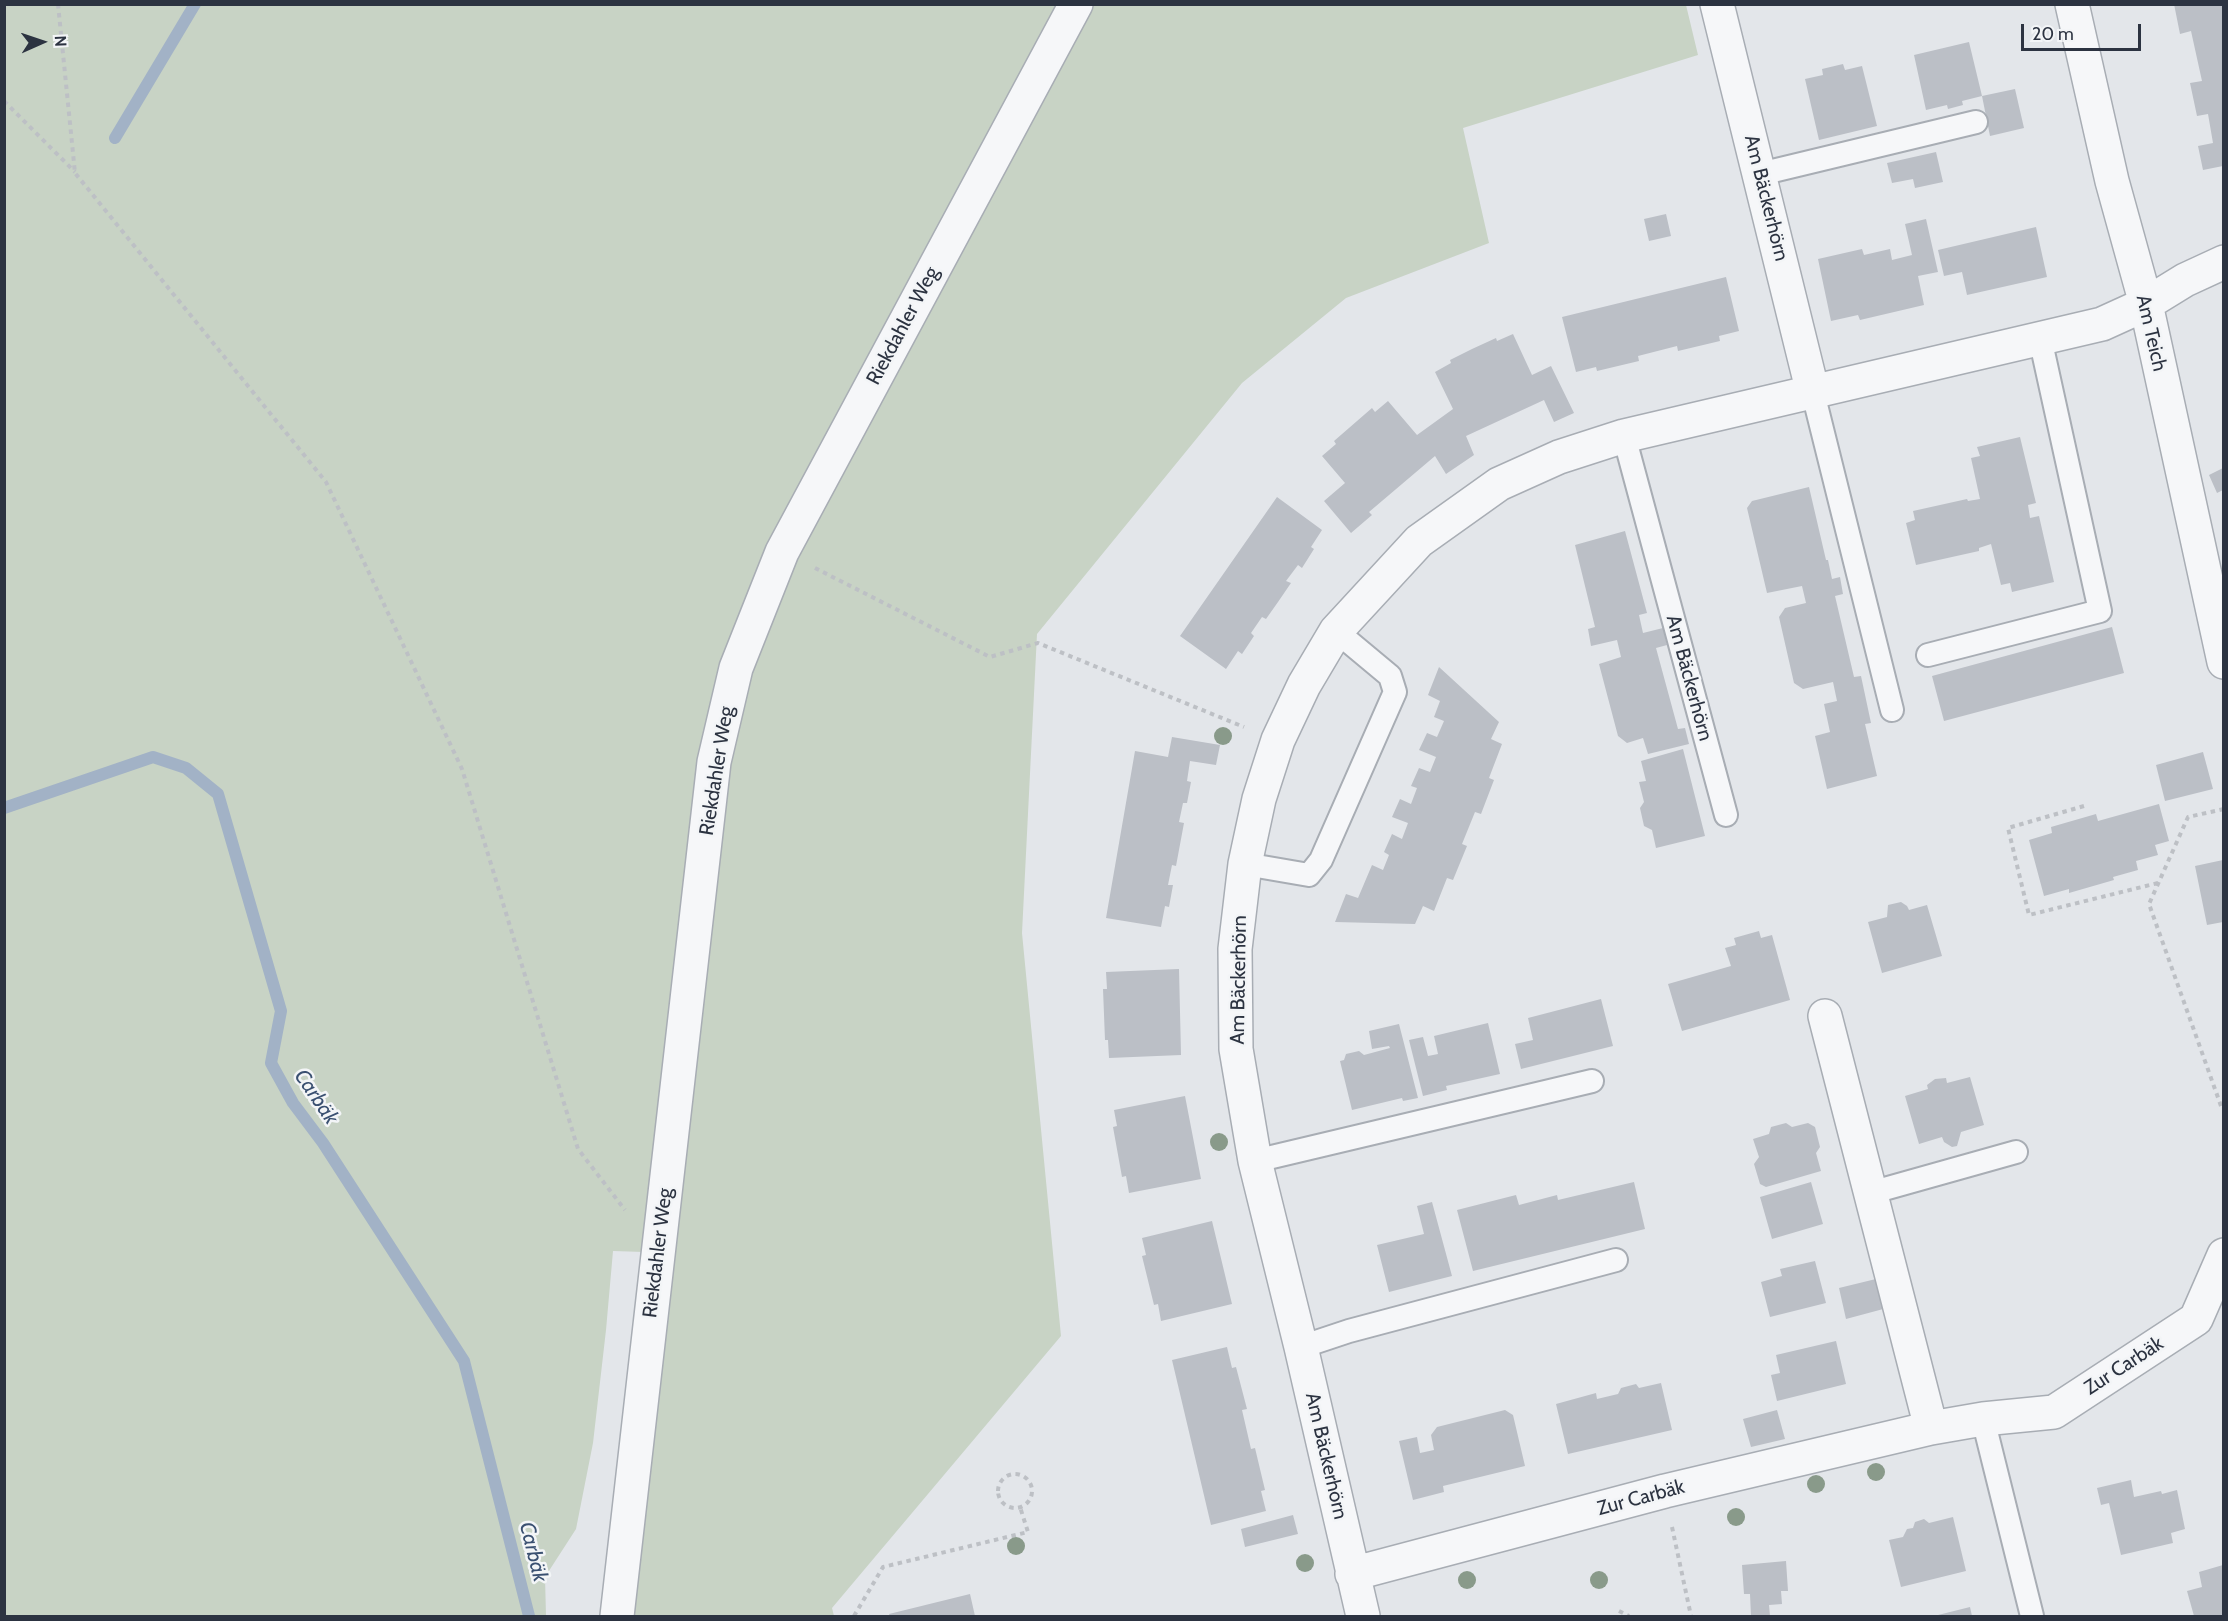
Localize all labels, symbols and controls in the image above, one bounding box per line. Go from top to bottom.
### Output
north arrow [12,12,72,72]
scale bar [2024,12,2144,50]
text: 20 m [2032,23,2074,45]
text: N [51,35,70,47]
street label: Am Bäckerhörn [1739,132,1793,264]
street label: Riekdahler Weg [862,263,944,389]
street label: Am Teich [2131,292,2171,374]
street label: Am Bäckerhörn [1661,612,1717,744]
street label: Riekdahler Weg [695,705,739,837]
street label: Am Bäckerhörn [1226,915,1252,1045]
water label: Carbäk [289,1065,343,1129]
street label: Riekdahler Weg [638,1187,678,1319]
street label: Zur Carbäk [2080,1332,2168,1400]
street label: Am Bäckerhörn [1300,1390,1352,1522]
street label: Zur Carbäk [1595,1475,1687,1521]
water label: Carbäk [513,1519,553,1585]

